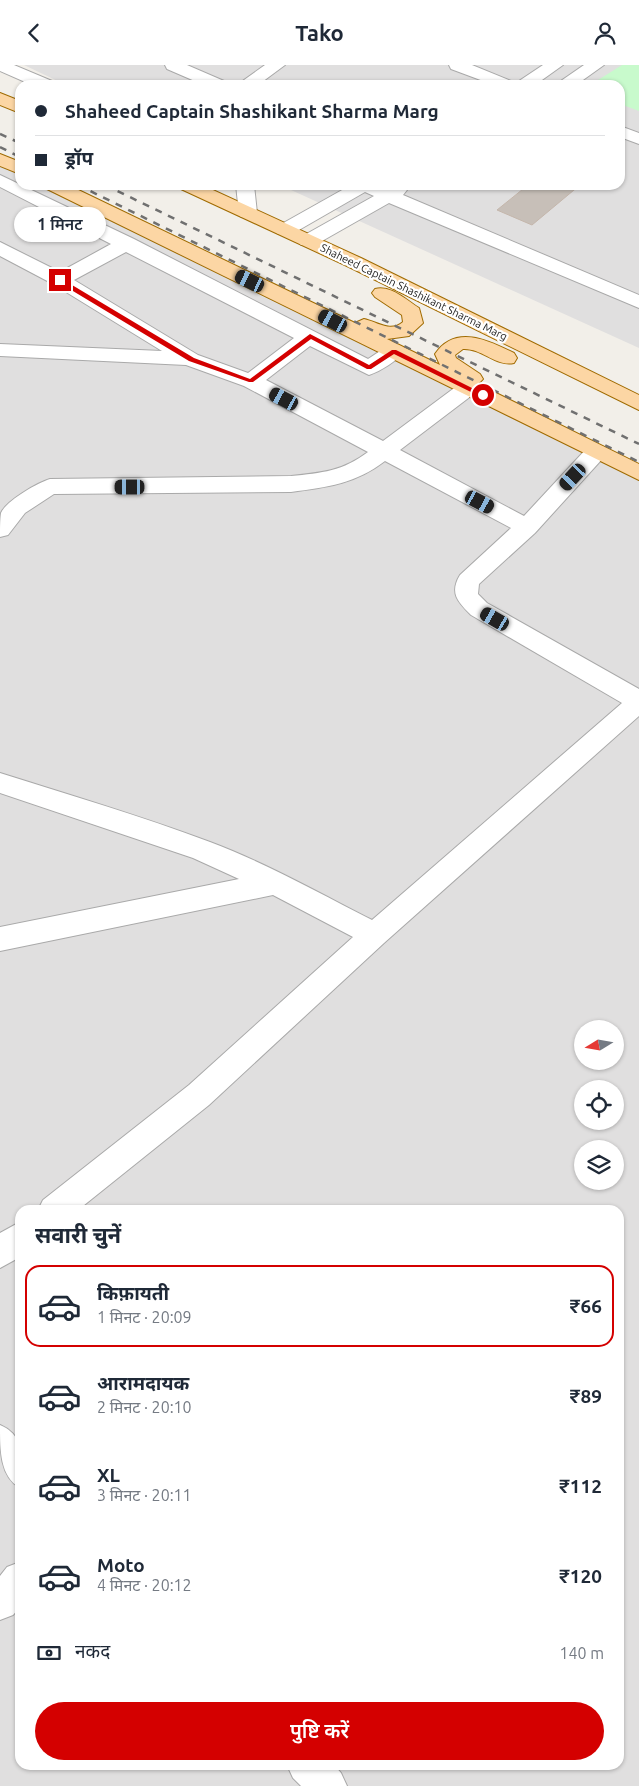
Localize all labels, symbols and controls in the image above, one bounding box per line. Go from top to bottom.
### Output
icon: back [20,19,48,47]
icon: person [591,19,619,47]
text: Tako [295,20,344,45]
text: Shaheed Captain Shashikant Sharma Marg [65,100,439,122]
text: ड्रॉप [65,147,93,169]
callout: 1 मिनट [14,207,106,243]
text: 1 मिनट [37,215,83,233]
street label: Shaheed Captain Shashikant Sharma Marg [319,241,509,343]
car [233,268,266,294]
route end [49,269,71,291]
car [316,307,349,335]
route start [472,384,494,406]
car [267,385,300,413]
car [557,461,588,493]
car [115,480,145,495]
car [463,488,496,516]
car [478,605,511,633]
north arrow [574,1020,624,1070]
map controls [574,1020,624,1190]
button: locate [574,1080,624,1130]
button: layers [574,1140,624,1190]
text: सवारी चुनें [35,1222,121,1247]
text: किफ़ायती [97,1282,169,1304]
icon: car [37,1284,82,1329]
text: ₹66 [570,1295,602,1317]
text: 1 मिनट · 20:09 [97,1308,192,1326]
text: आरामदायक [97,1372,189,1394]
icon: car [37,1374,82,1419]
text: ₹89 [570,1385,602,1407]
text: 2 मिनट · 20:10 [97,1398,192,1416]
icon: car [37,1464,82,1509]
text: XL [97,1464,120,1486]
text: ₹112 [559,1475,602,1497]
text: 3 मिनट · 20:11 [97,1486,192,1504]
icon: car [37,1554,82,1599]
text: Moto [97,1554,145,1576]
text: ₹120 [559,1565,602,1587]
text: 4 मिनट · 20:12 [97,1576,192,1594]
icon: cash [35,1639,63,1667]
text: नकद [75,1640,110,1662]
text: 140 m [559,1644,604,1662]
button: पुष्टि करें [35,1702,604,1760]

